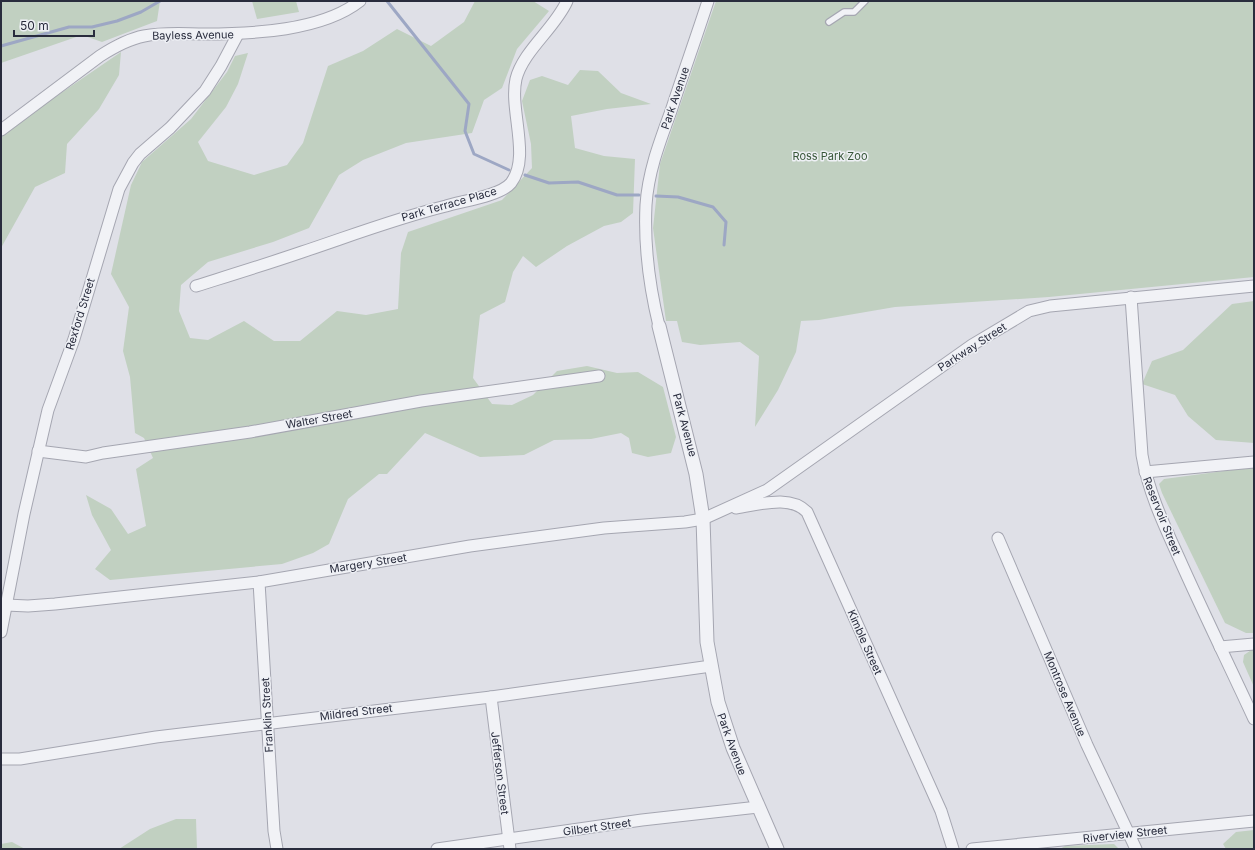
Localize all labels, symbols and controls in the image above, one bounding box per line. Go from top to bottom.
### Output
scale bar [14,12,94,38]
text: 50 m [20,18,49,33]
street label: Bayless Avenue [152,27,234,43]
street label: Park Avenue [658,65,692,131]
park label: Ross Park Zoo [793,149,868,163]
street label: Park Terrace Place [400,184,498,224]
street label: Rexford Street [62,276,98,352]
street label: Parkway Street [935,319,1009,374]
street label: Park Avenue [670,392,700,458]
street label: Walter Street [285,406,354,432]
street label: Reservoir Street [1140,475,1184,558]
street label: Margery Street [328,550,408,576]
street label: Kimble Street [844,607,886,677]
street label: Montrose Avenue [1041,649,1089,739]
street label: Franklin Street [258,677,276,753]
street label: Mildred Street [319,701,394,723]
street label: Park Avenue [714,711,750,777]
street label: Jefferson Street [488,731,512,816]
street label: Gilbert Street [562,815,632,839]
street label: Riverview Street [1082,823,1168,845]

